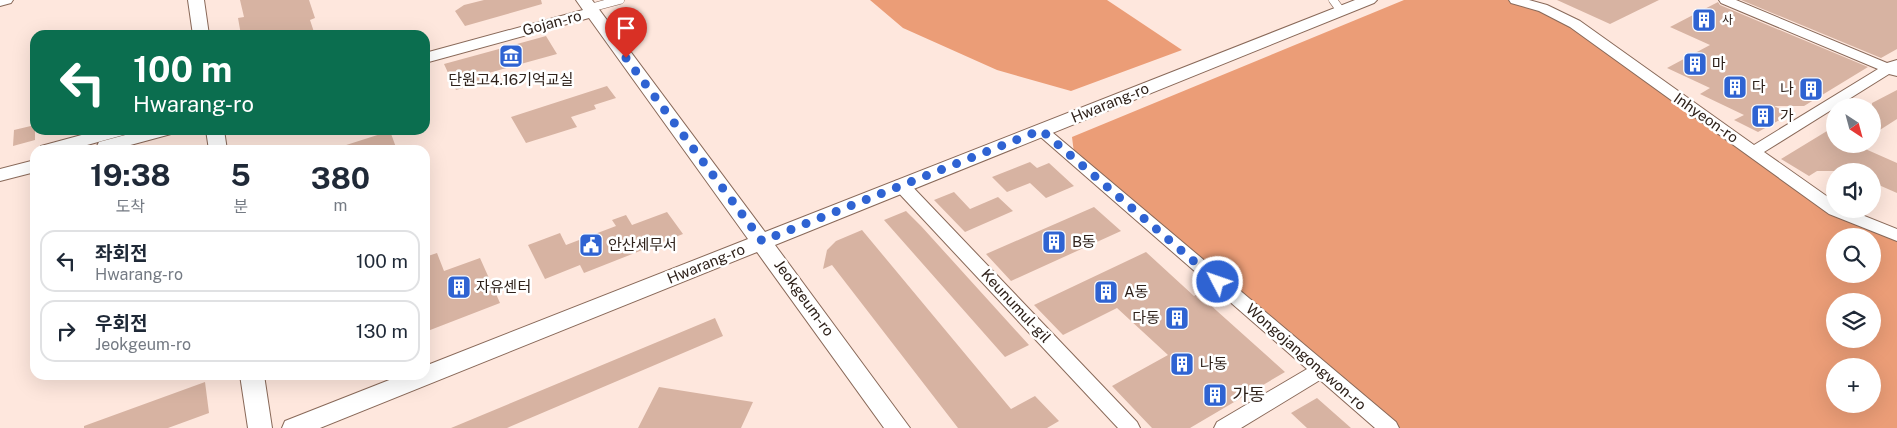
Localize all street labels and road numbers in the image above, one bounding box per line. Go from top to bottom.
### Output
street label: Gojan-ro [521,7,583,39]
street label: Hwarang-ro [1068,79,1151,126]
street label: Inhyeon-ro [1671,89,1742,146]
street label: Hwarang-ro [664,240,747,287]
street label: Jeokgeum-ro [771,256,838,339]
street label: Keunumul-gil [978,266,1055,346]
street label: Wongojangongwon-ro [1243,300,1370,413]

